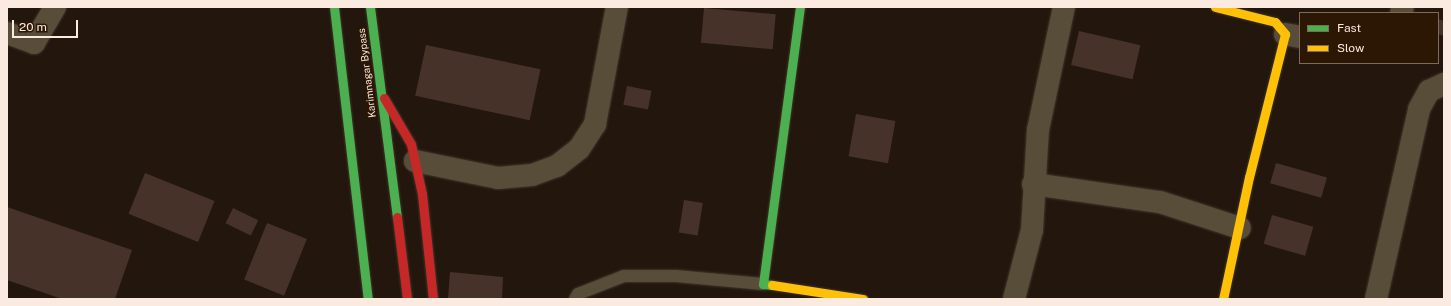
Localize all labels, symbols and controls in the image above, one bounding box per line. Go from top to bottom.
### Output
scale bar [14,12,80,38]
legend [1299,12,1439,64]
text: 20 m [19,20,47,34]
text: Fast [1337,21,1361,35]
street label: Karimnagar Bypass [356,28,378,118]
text: Slow [1337,41,1364,55]

